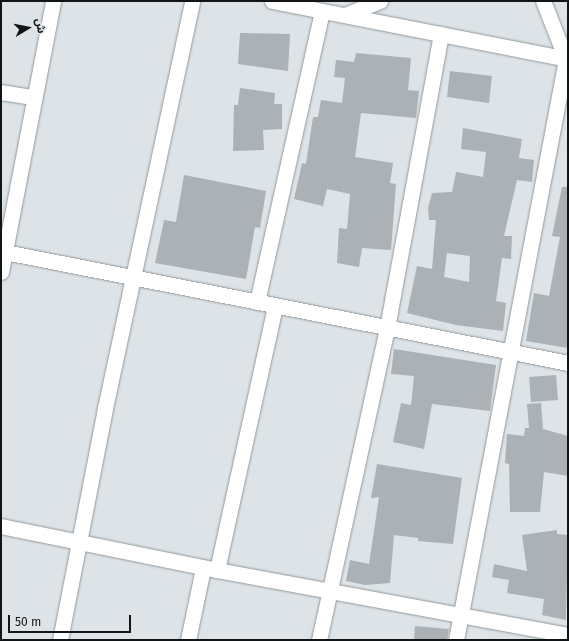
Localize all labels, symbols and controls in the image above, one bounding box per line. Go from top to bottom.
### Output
north arrow [8,8,48,48]
text: ش [33,17,48,34]
scale bar [10,607,133,633]
text: 50 m [15,615,41,629]

